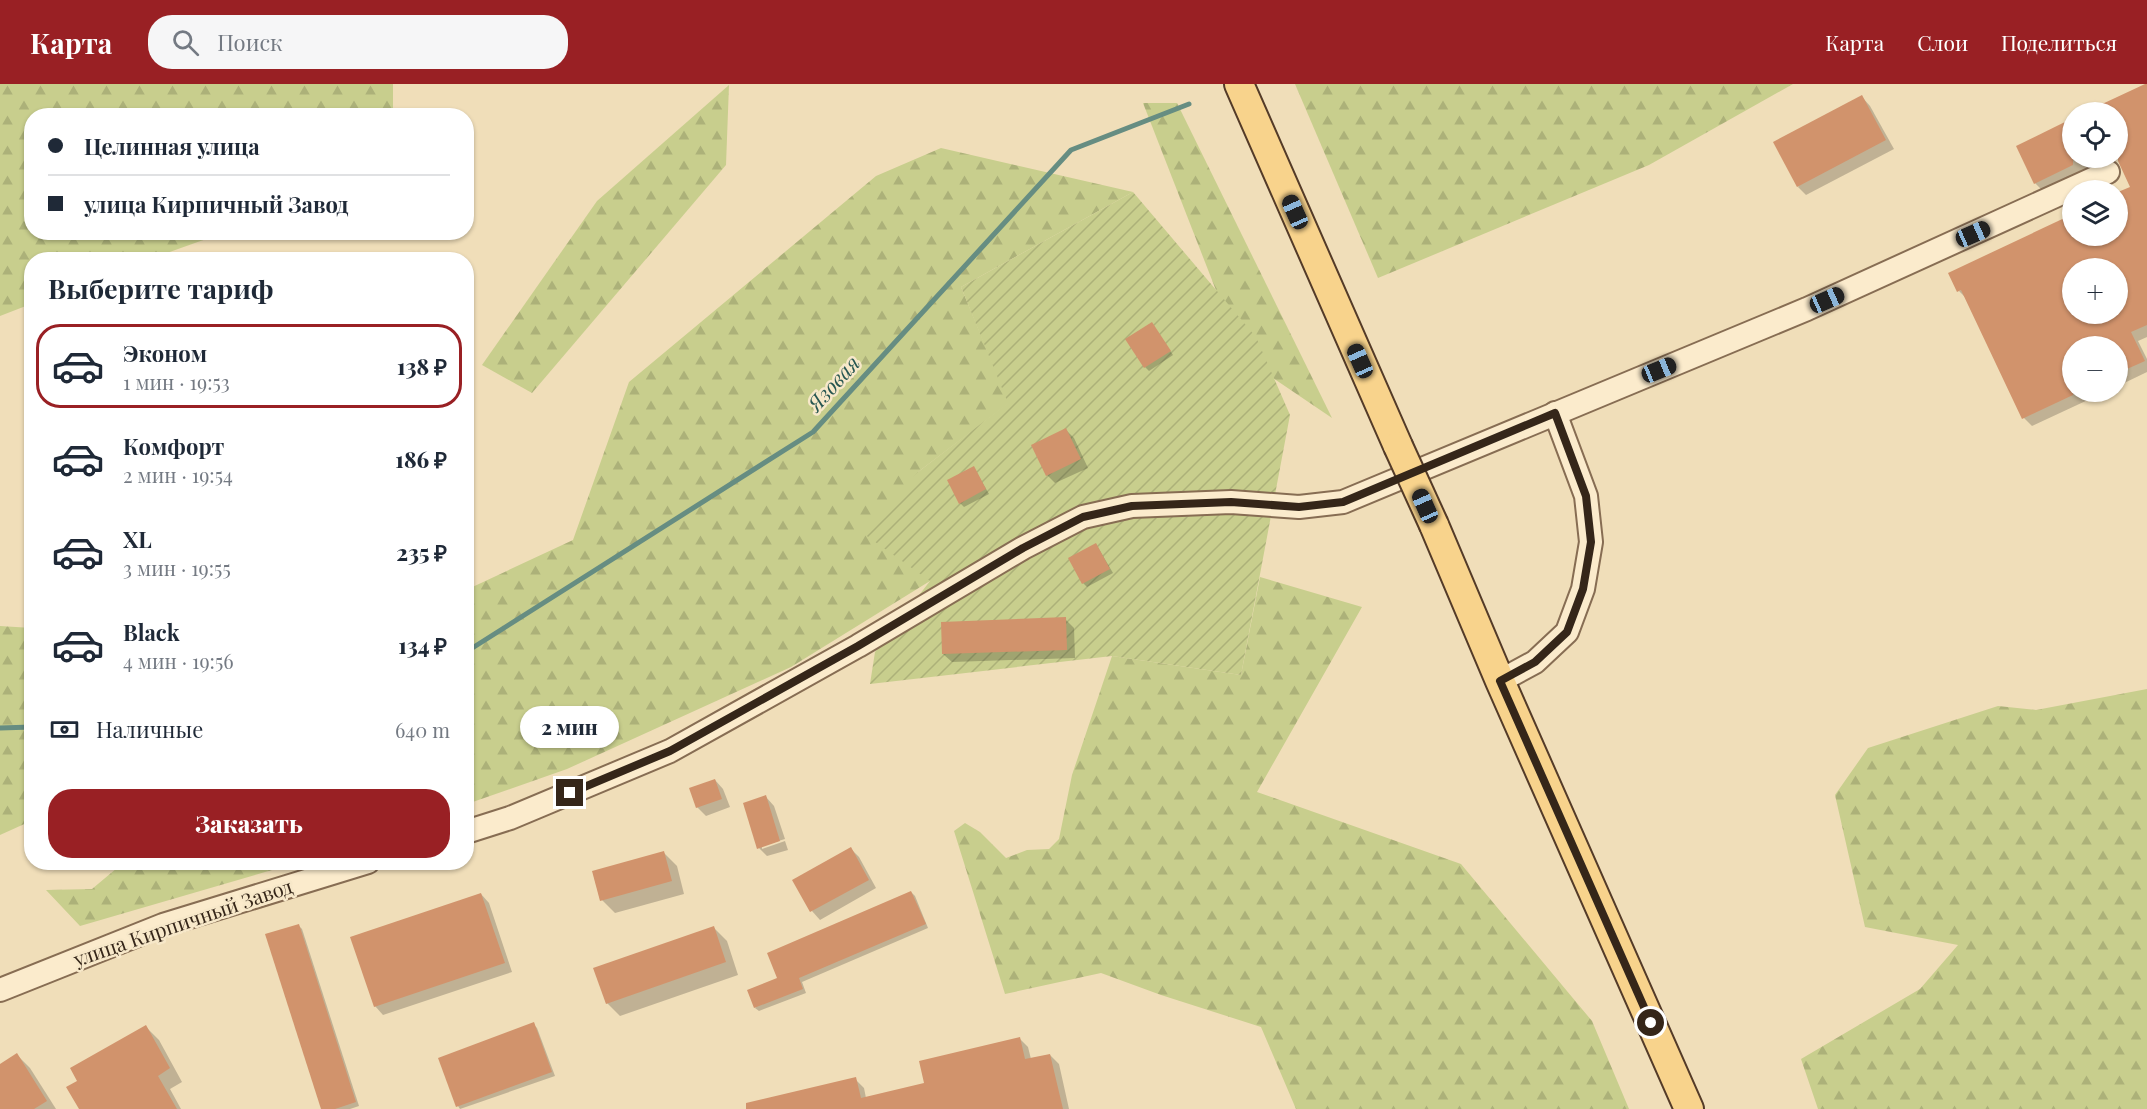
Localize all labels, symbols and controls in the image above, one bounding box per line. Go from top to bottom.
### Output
search box [148,15,568,69]
text: Карта [30,24,112,61]
icon: search [169,26,202,59]
text: Поиск [217,27,283,57]
text: Карта [1825,28,1884,56]
text: Слои [1917,28,1968,56]
text: Поделиться [2001,28,2117,56]
map controls [2062,102,2128,402]
button: locate [2062,102,2128,168]
text: Целинная улица [84,131,260,161]
button: layers [2062,180,2128,246]
text: улица Кирпичный Завод [84,189,349,219]
car [1279,192,1311,232]
car [1953,218,1993,250]
button: + [2062,258,2128,324]
text: Выберите тариф [48,270,274,306]
car [1807,284,1847,316]
button: − [2062,336,2128,402]
text: Эконом [123,338,207,368]
icon: car [51,339,105,393]
car [1344,341,1376,381]
water label: Язовая [799,349,865,418]
text: 138 ₽ [397,351,447,381]
car [1639,355,1679,385]
text: 1 мин · 19:53 [123,368,230,395]
text: Комфорт [123,431,224,461]
icon: car [51,432,105,486]
text: 186 ₽ [395,444,447,474]
text: 2 мин · 19:54 [123,461,233,488]
car [1409,486,1441,526]
text: XL [123,524,152,554]
icon: car [51,525,105,579]
text: 235 ₽ [396,537,447,567]
text: 3 мин · 19:55 [123,554,231,581]
text: Black [123,617,180,647]
icon: car [51,618,105,672]
text: 134 ₽ [398,630,447,660]
text: 4 мин · 19:56 [123,647,234,674]
callout: 2 мин [520,706,620,748]
icon: cash [48,713,81,746]
text: 2 мин [541,713,598,740]
text: Наличные [96,714,203,744]
text: 640 m [395,716,450,743]
route end [556,779,583,806]
button: Заказать [48,789,450,858]
street label: улица Кирпичный Завод [69,871,296,972]
route start [1637,1009,1664,1036]

